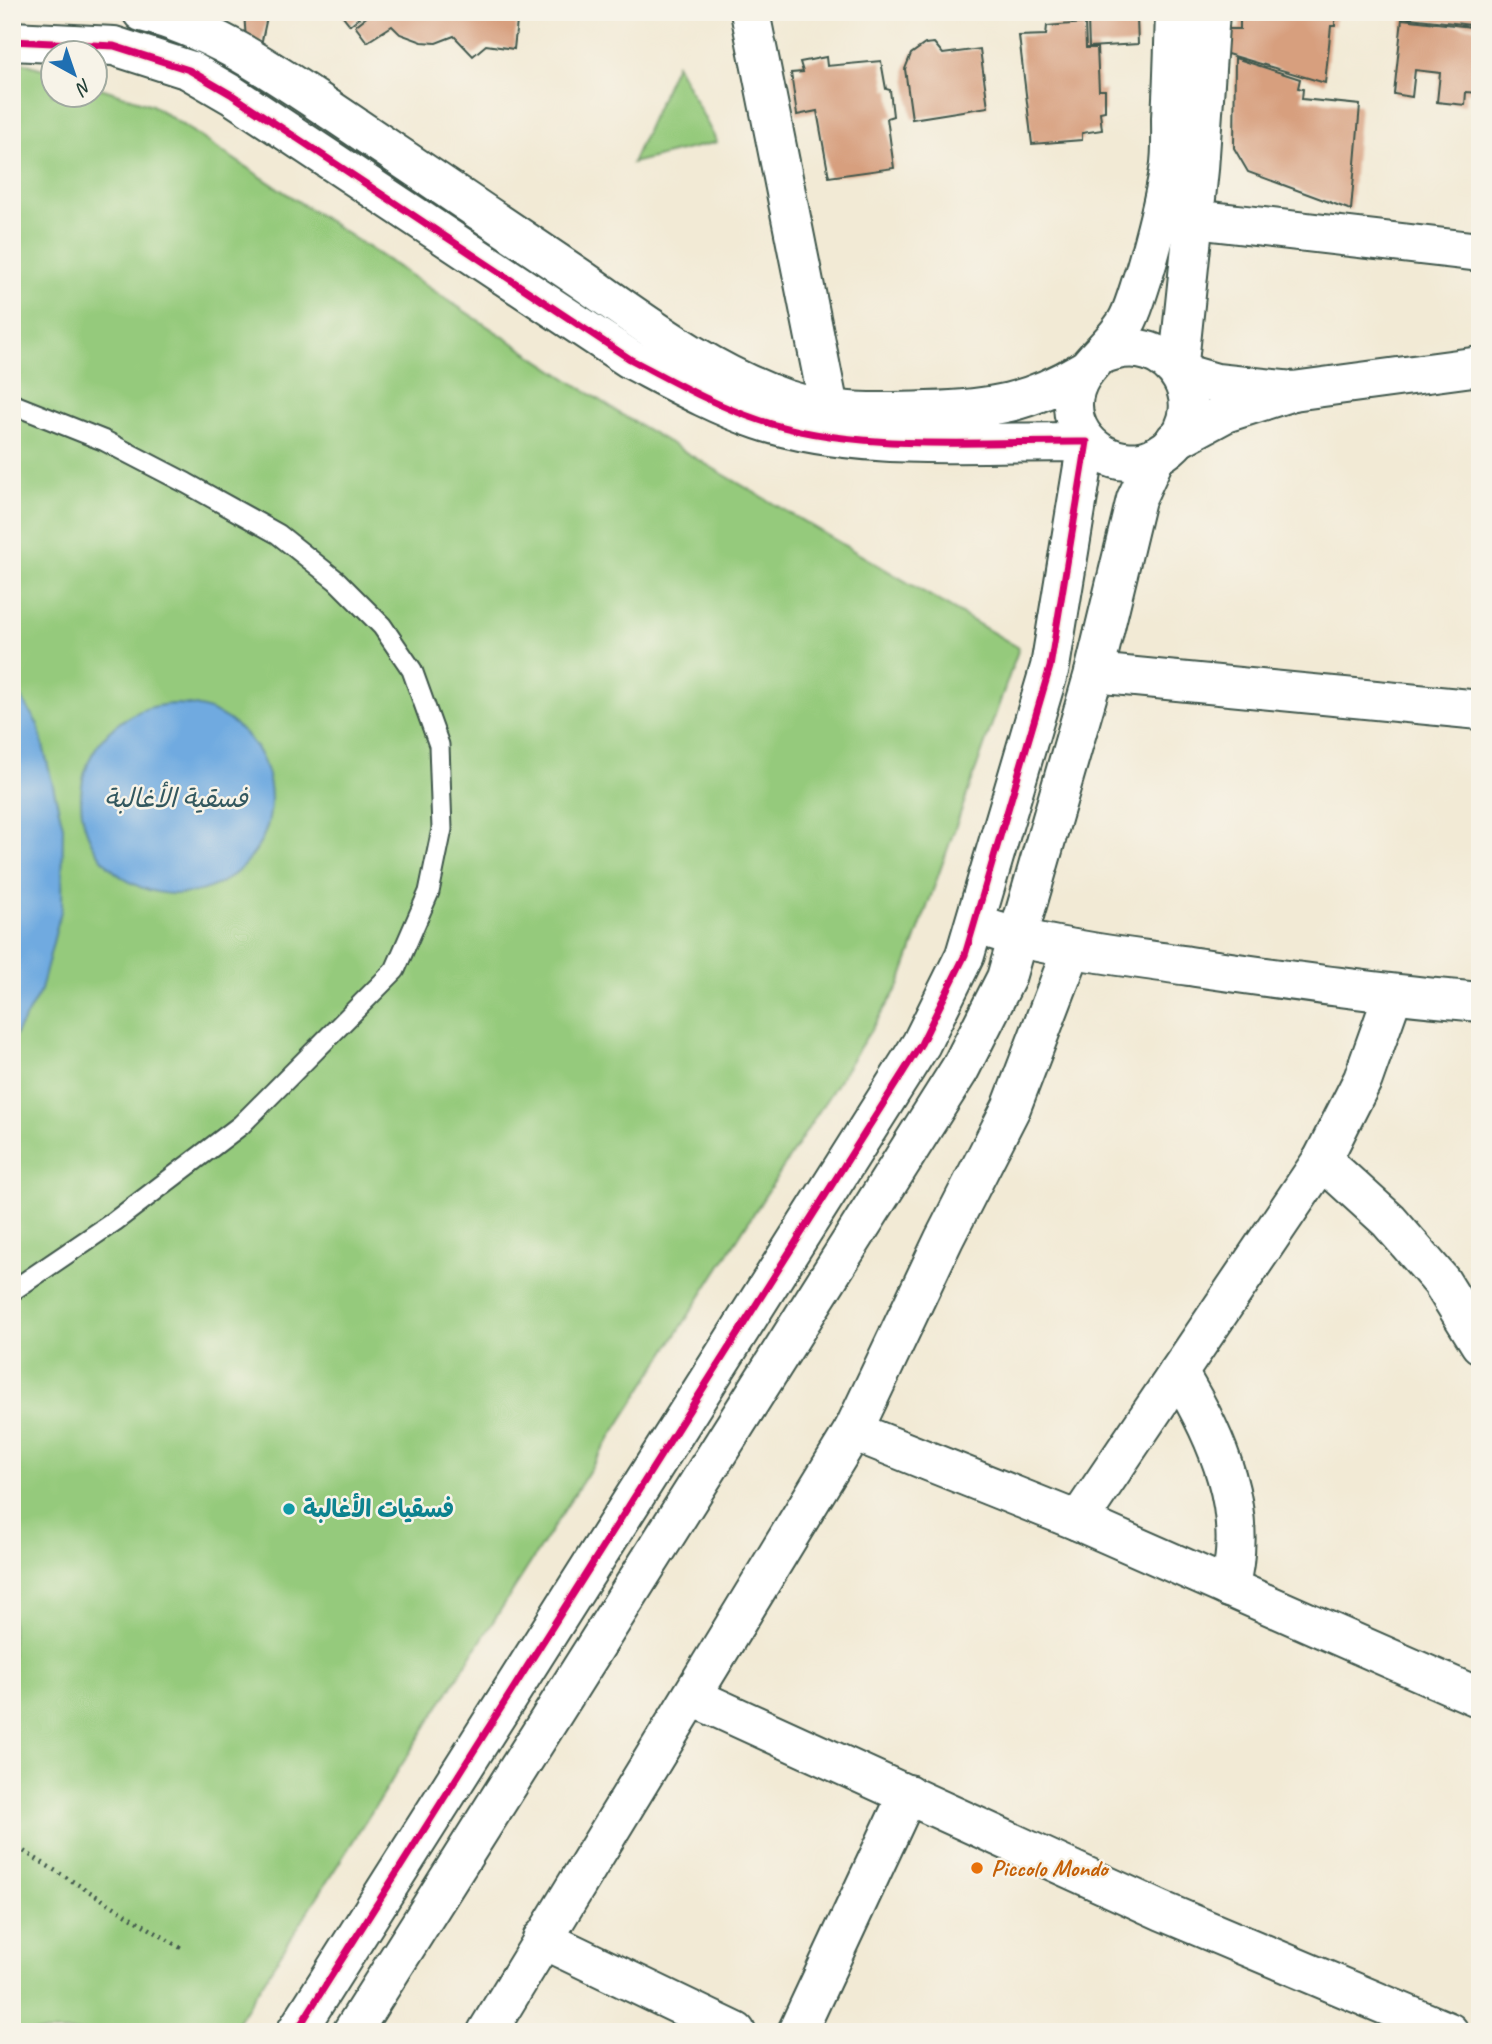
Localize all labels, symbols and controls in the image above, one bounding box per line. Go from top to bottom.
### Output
north arrow [38,38,108,108]
text: N [70,73,97,101]
water label: فسقية الأغالبة [104,781,249,815]
place label: فسقيات الأغالبة [303,1492,454,1524]
marker: فسقيات الأغالبة [281,1501,297,1517]
place label: Piccolo Mondo [991,1853,1110,1883]
marker: Piccolo Mondo [969,1860,985,1876]

